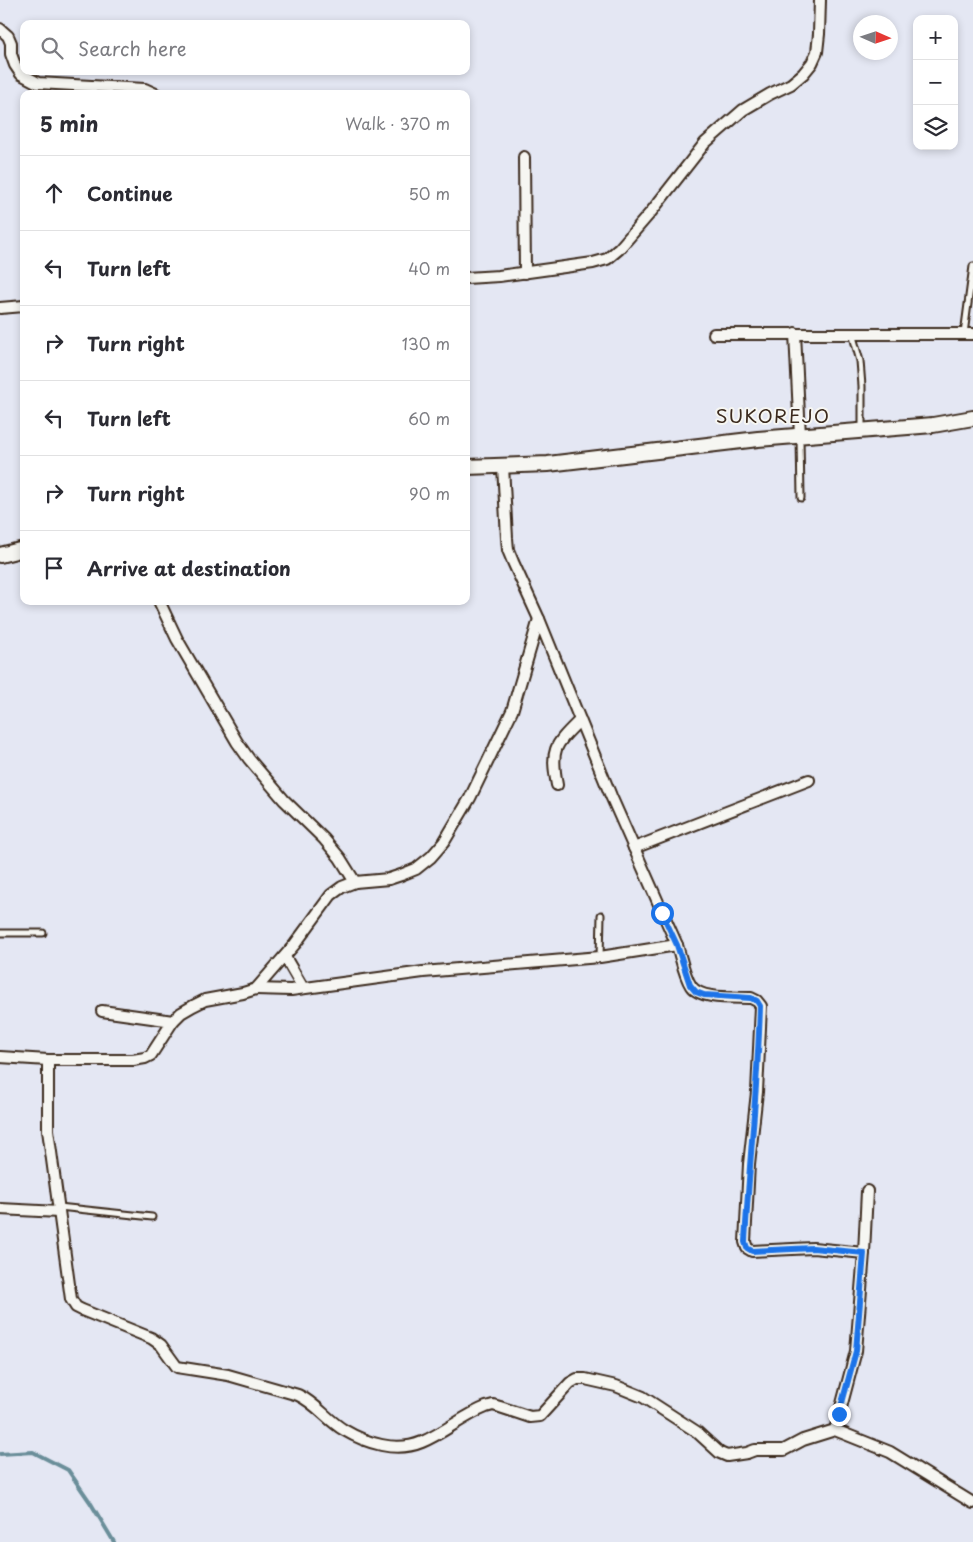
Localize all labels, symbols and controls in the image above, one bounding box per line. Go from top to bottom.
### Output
north arrow [853,15,898,60]
map controls [913,15,958,150]
button: + [913,15,958,60]
search box [20,20,470,75]
icon: search [38,34,66,62]
text: Search here [78,34,187,62]
button: − [913,60,958,105]
button: layers [913,105,958,150]
text: 5 min [40,107,98,139]
text: Walk · 370 m [345,111,450,135]
icon: ahead [40,179,68,207]
text: Continue [87,179,173,207]
text: 50 m [409,181,450,205]
icon: left [40,254,68,282]
text: Turn left [87,254,171,282]
text: 40 m [408,256,450,280]
icon: right [40,329,68,357]
text: Turn right [87,329,185,357]
text: 130 m [402,331,450,355]
district label: SUKOREJO [716,401,830,429]
icon: left [40,404,68,432]
text: Turn left [87,404,171,432]
text: 60 m [408,406,450,430]
icon: right [40,479,68,507]
text: Turn right [87,479,185,507]
text: 90 m [409,481,450,505]
icon: arrive [40,554,68,582]
text: Arrive at destination [87,554,291,582]
route start [651,902,674,925]
route end [828,1403,851,1426]

